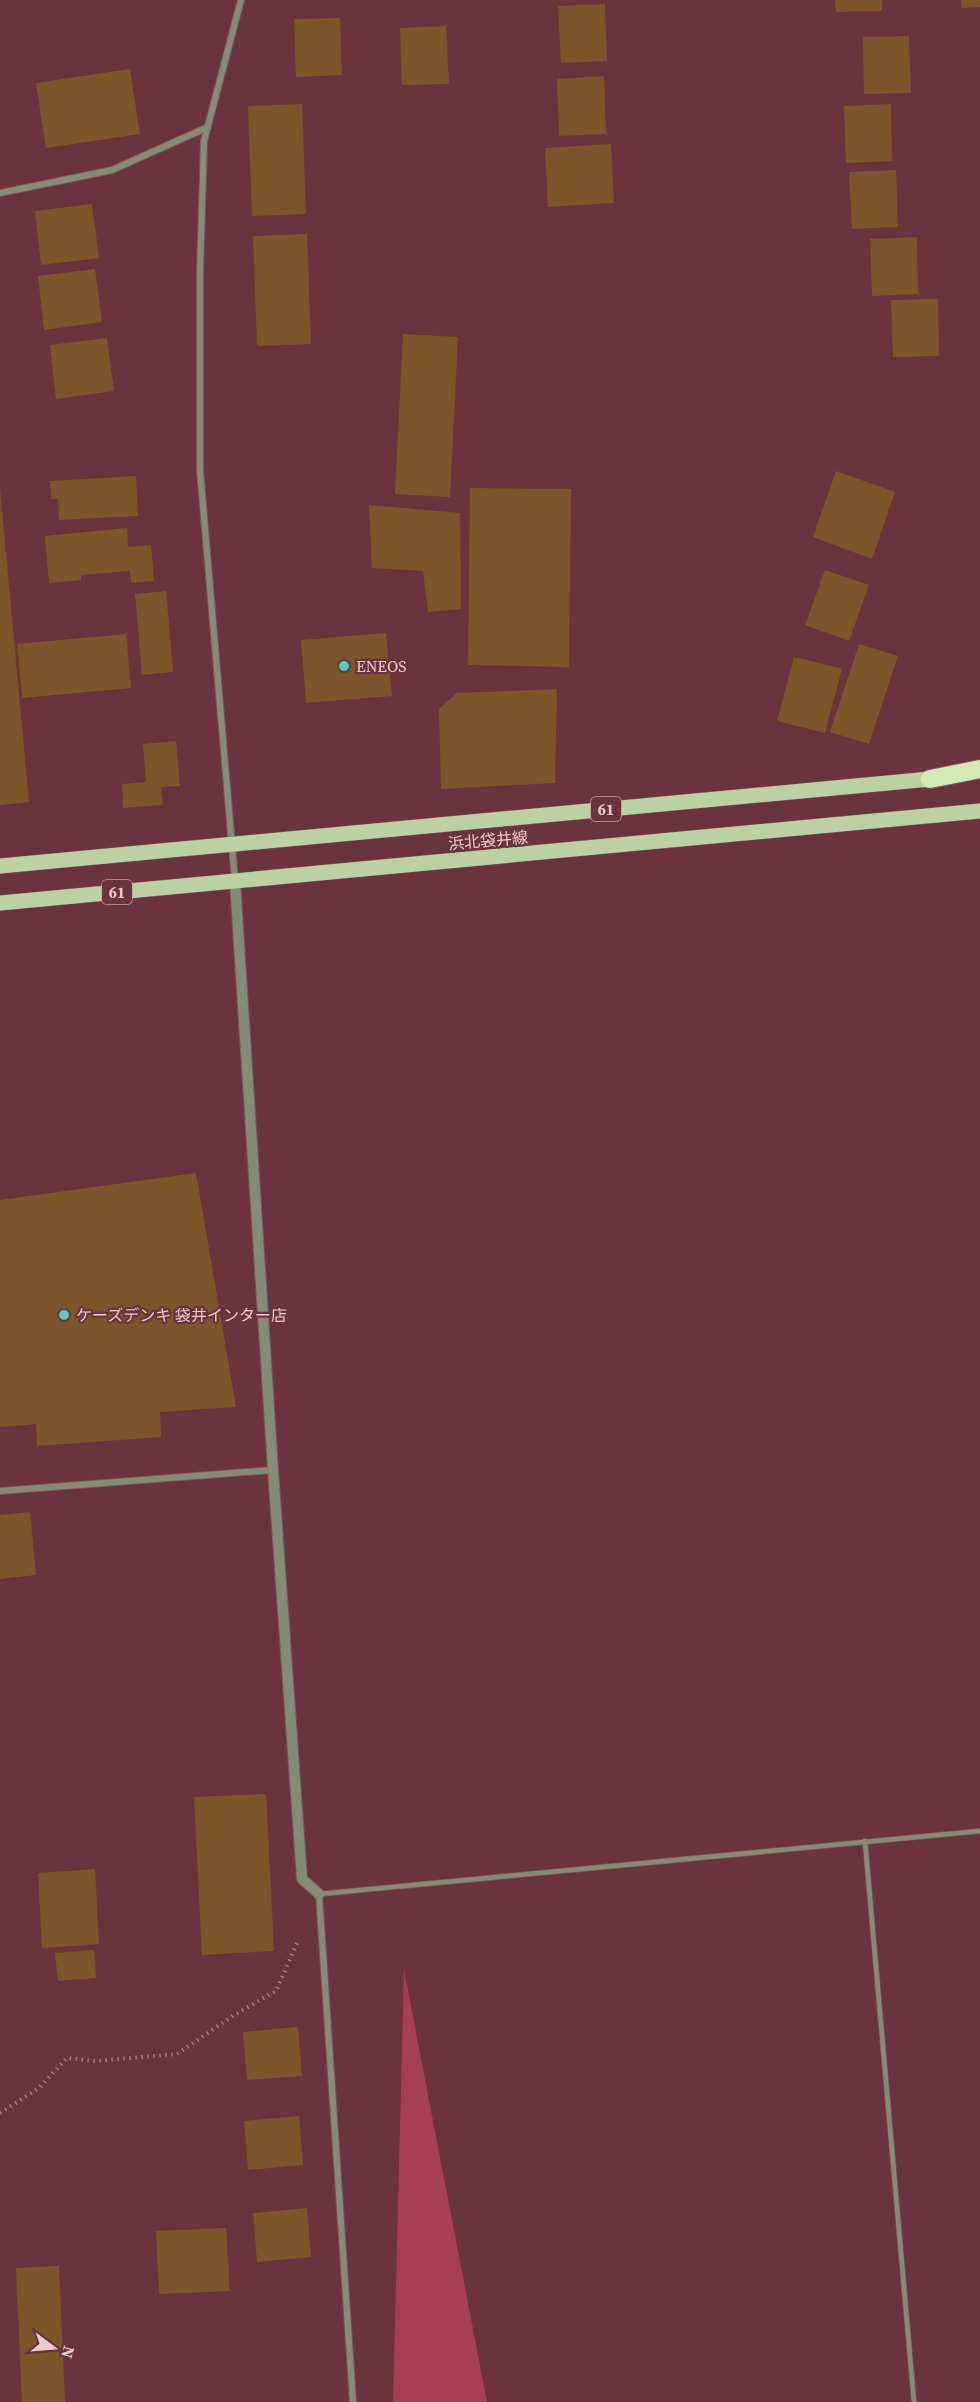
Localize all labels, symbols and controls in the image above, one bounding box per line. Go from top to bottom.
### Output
place label: ENEOS [356,655,406,677]
marker: ENEOS [337,659,351,673]
road number: 61 [591,797,621,821]
street label: 浜北袋井線 [447,826,529,854]
road number: 61 [102,880,132,904]
place label: ケーズデンキ 袋井インター店 [76,1304,287,1326]
marker: ケーズデンキ 袋井インター店 [57,1308,71,1322]
north arrow [24,2318,84,2378]
text: N [56,2344,81,2361]

